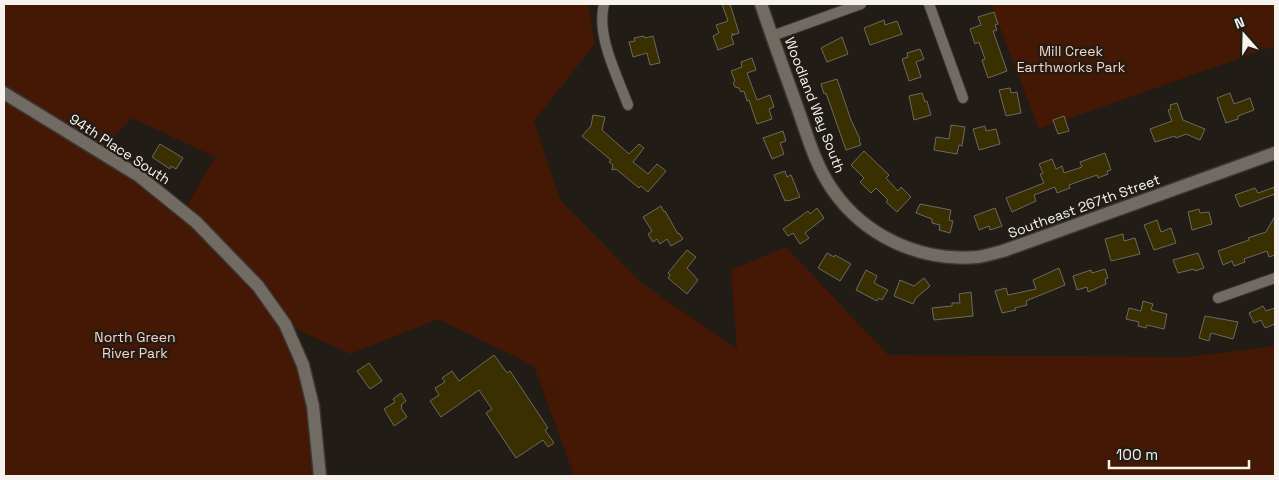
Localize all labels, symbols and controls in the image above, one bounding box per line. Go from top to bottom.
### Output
north arrow [1219,10,1269,60]
text: N [1232,13,1247,33]
street label: Woodland Way South [781,35,849,175]
park label: Mill Creek Earthworks Park [1017,42,1126,76]
street label: 94th Place South [66,110,174,188]
street label: Southeast 267th Street [1006,170,1162,242]
park label: North Green River Park [94,328,176,362]
scale bar [1109,438,1249,470]
text: 100 m [1116,445,1158,464]

